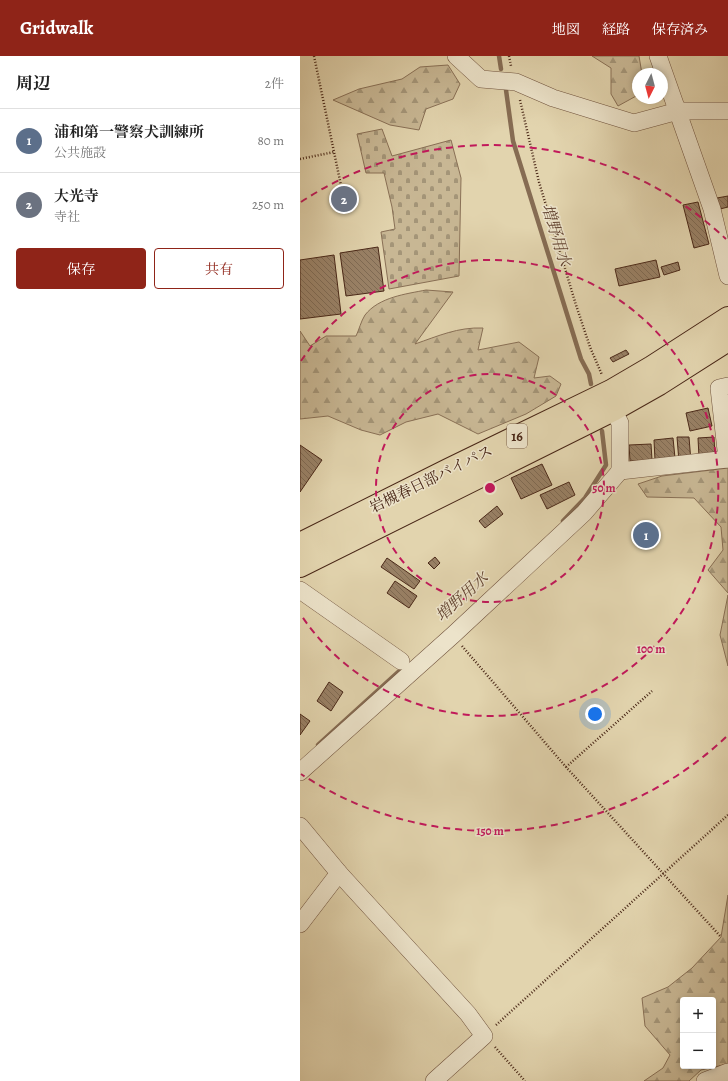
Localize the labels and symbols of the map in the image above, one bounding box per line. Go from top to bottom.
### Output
north arrow [632,68,668,104]
pin: 2 [331,184,357,214]
water label: 増野用水 [536,201,576,271]
road number: 16 [507,424,527,448]
street label: 岩槻春日部バイパス [366,440,496,518]
text: 50 m [592,480,616,496]
centre of rings [483,481,497,495]
pin: 1 [633,520,659,550]
water label: 増野用水 [431,566,495,627]
text: 100 m [637,641,665,657]
your location [585,704,605,724]
text: 150 m [476,823,504,839]

